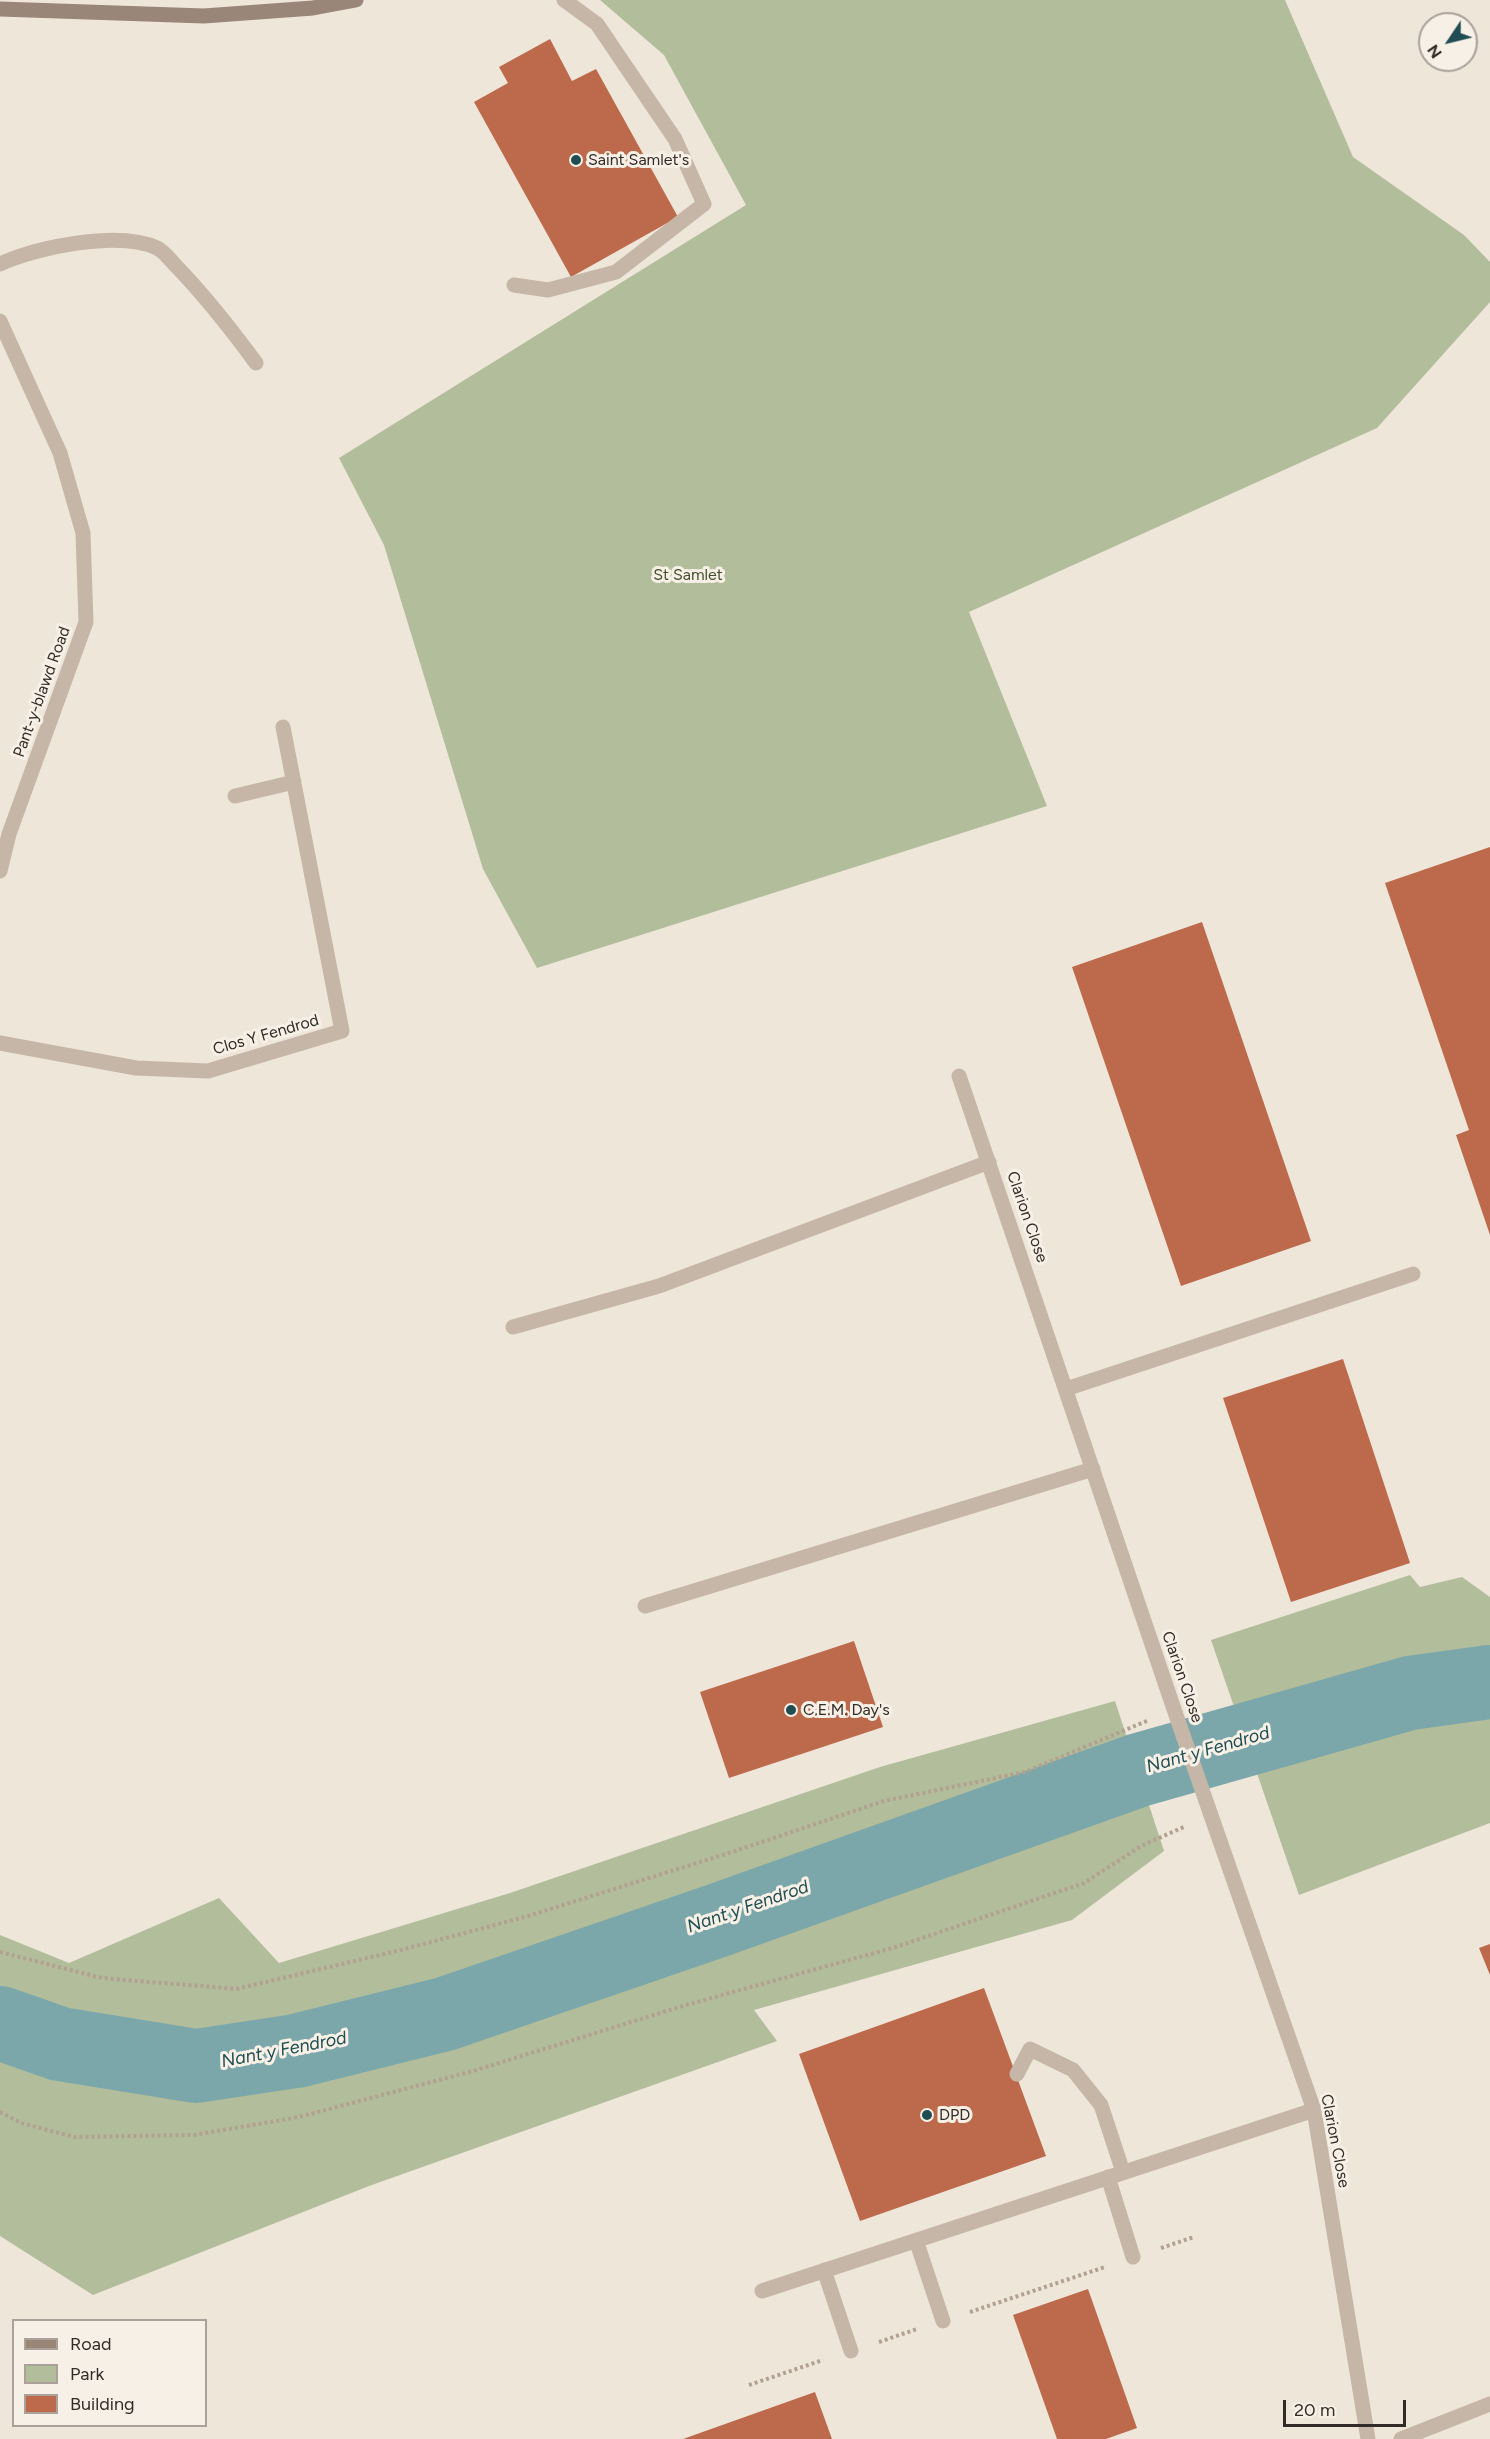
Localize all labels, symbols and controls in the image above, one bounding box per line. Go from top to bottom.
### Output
north arrow [1418,12,1478,72]
text: N [1423,41,1446,62]
place label: Saint Samlet's [588,150,689,170]
marker: Saint Samlet's [569,153,583,167]
park label: St Samlet [653,565,723,585]
street label: Pant-y-blawd Road [9,624,75,760]
street label: Clos Y Fendrod [211,1011,321,1059]
street label: Clarion Close [1002,1169,1052,1265]
street label: Clarion Close [1157,1629,1207,1725]
place label: C.E.M. Day's [803,1700,890,1720]
marker: C.E.M. Day's [784,1703,798,1717]
water label: Nant y Fendrod [1144,1722,1272,1778]
water label: Nant y Fendrod [684,1876,812,1938]
water label: Nant y Fendrod [220,2027,348,2073]
street label: Clarion Close [1317,2093,1353,2189]
place label: DPD [939,2105,970,2125]
marker: DPD [920,2108,934,2122]
legend [12,2319,207,2427]
text: Road [70,2333,111,2355]
text: Park [70,2363,104,2385]
scale bar [1286,2388,1409,2426]
text: Building [70,2393,135,2415]
text: 20 m [1294,2399,1335,2421]

